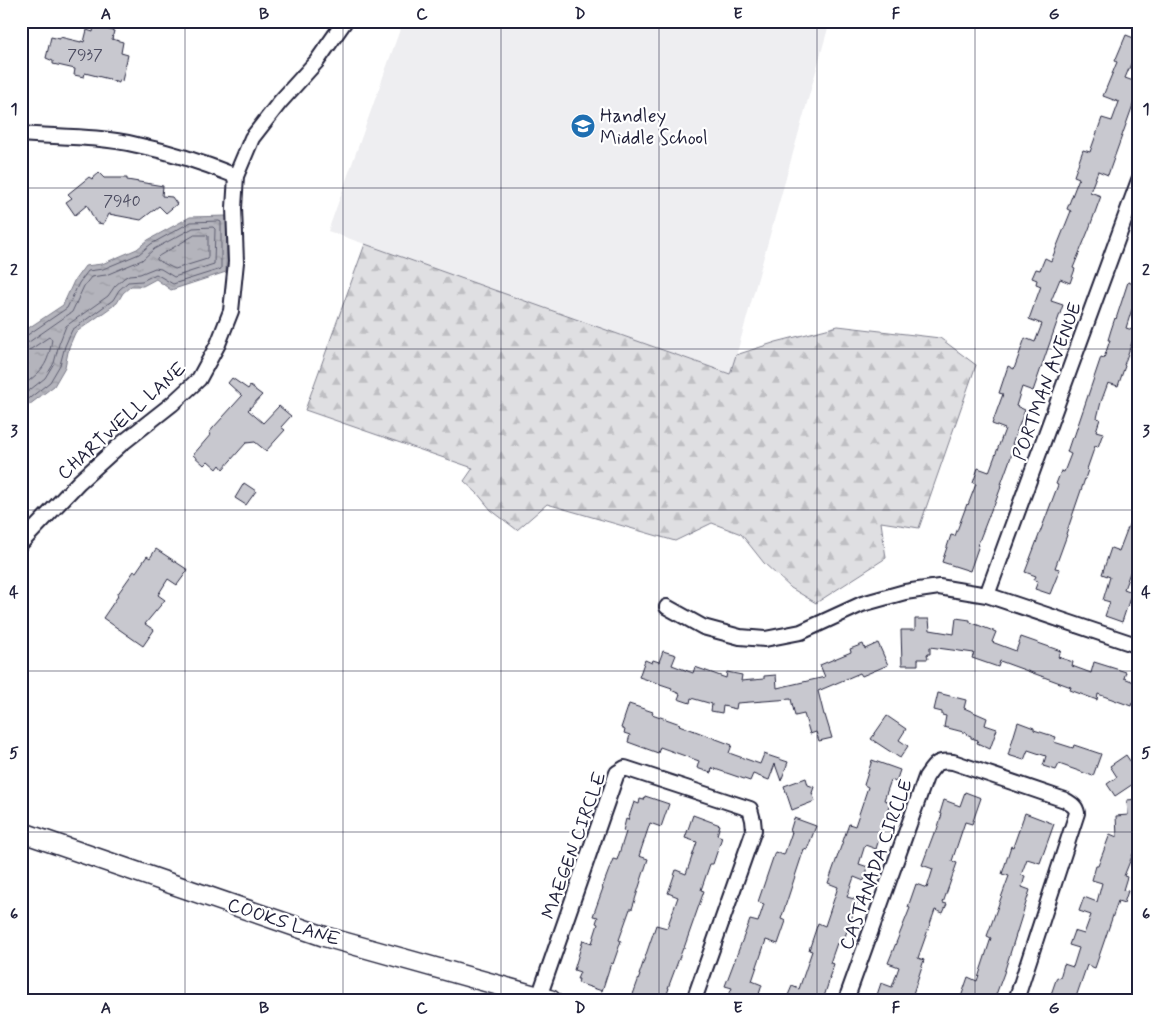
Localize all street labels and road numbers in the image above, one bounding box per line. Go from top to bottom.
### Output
street label: PORTMAN AVENUE [1007,299,1088,464]
street label: CHARTWELL LANE [52,357,192,486]
street label: MAEGEN CIRCLE [536,768,613,923]
street label: CASTANADA CIRCLE [834,776,919,953]
street label: COOKS LANE [224,892,343,952]

